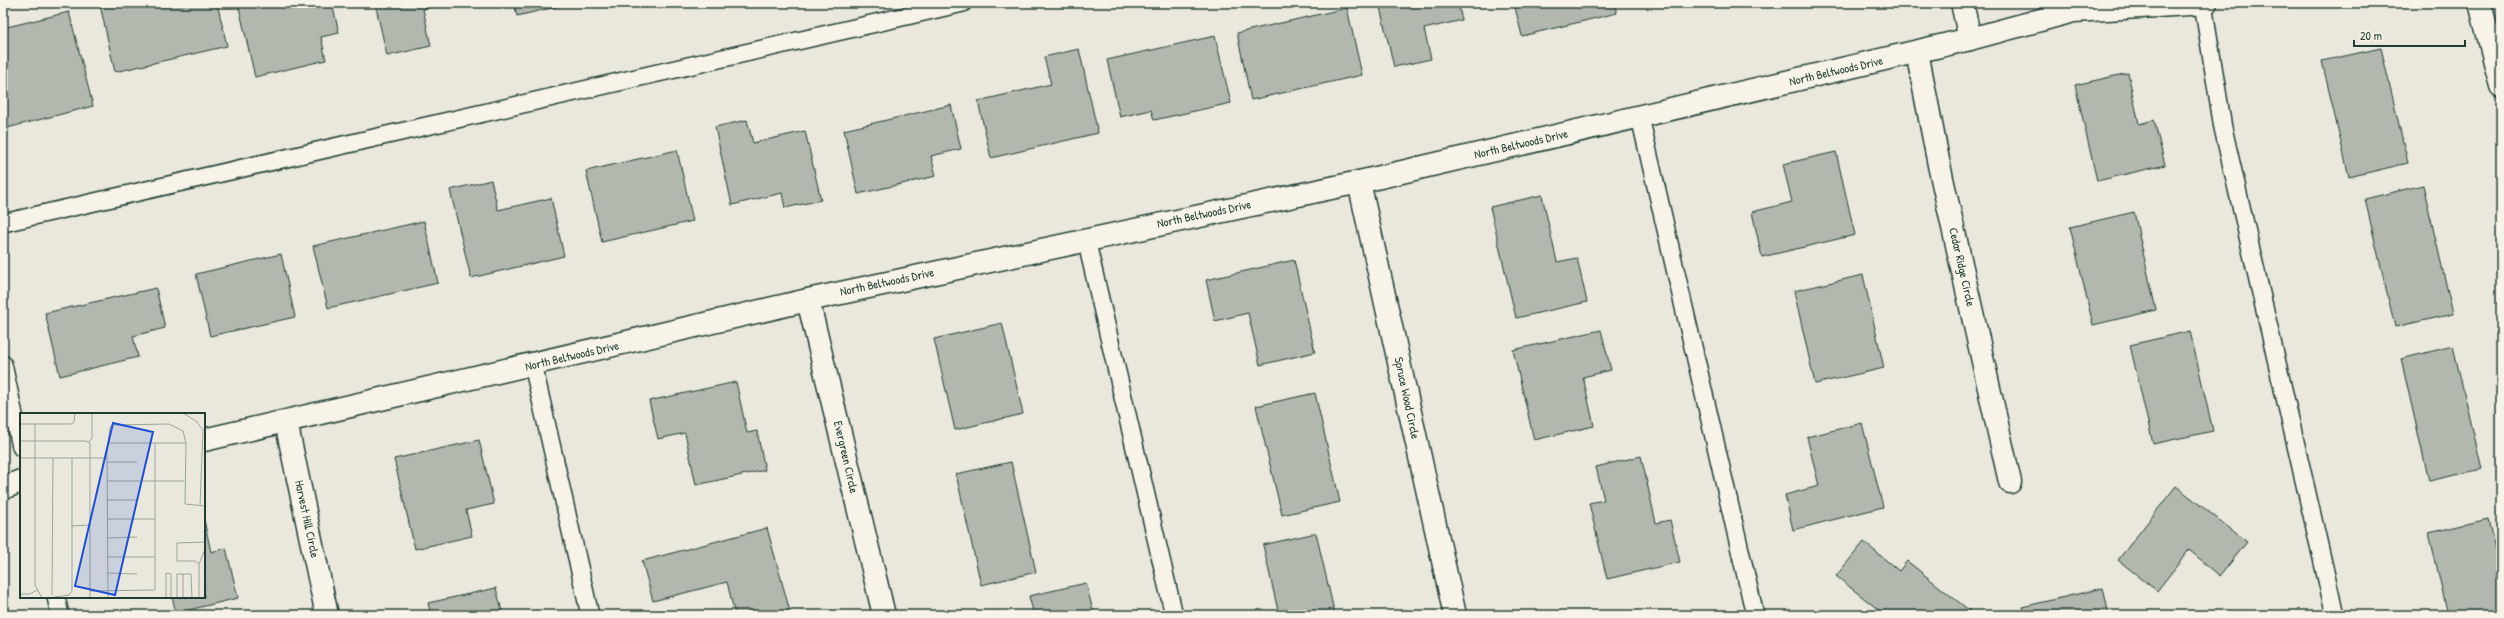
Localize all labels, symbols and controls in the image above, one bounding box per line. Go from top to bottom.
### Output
scale bar [2354,22,2465,48]
text: 20 m [2360,27,2382,44]
street label: North Beltwoods Drive [1787,51,1885,90]
street label: North Beltwoods Drive [1472,124,1570,163]
street label: North Beltwoods Drive [1155,195,1253,232]
street label: Cedar Ridge Circle [1945,226,1980,308]
street label: North Beltwoods Drive [838,263,936,300]
street label: North Beltwoods Drive [523,336,621,375]
street label: Spruce Wood Circle [1391,355,1425,441]
inset map [20,413,205,598]
street label: Evergreen Circle [830,419,863,495]
street label: Harvest Hill Circle [291,479,324,559]

